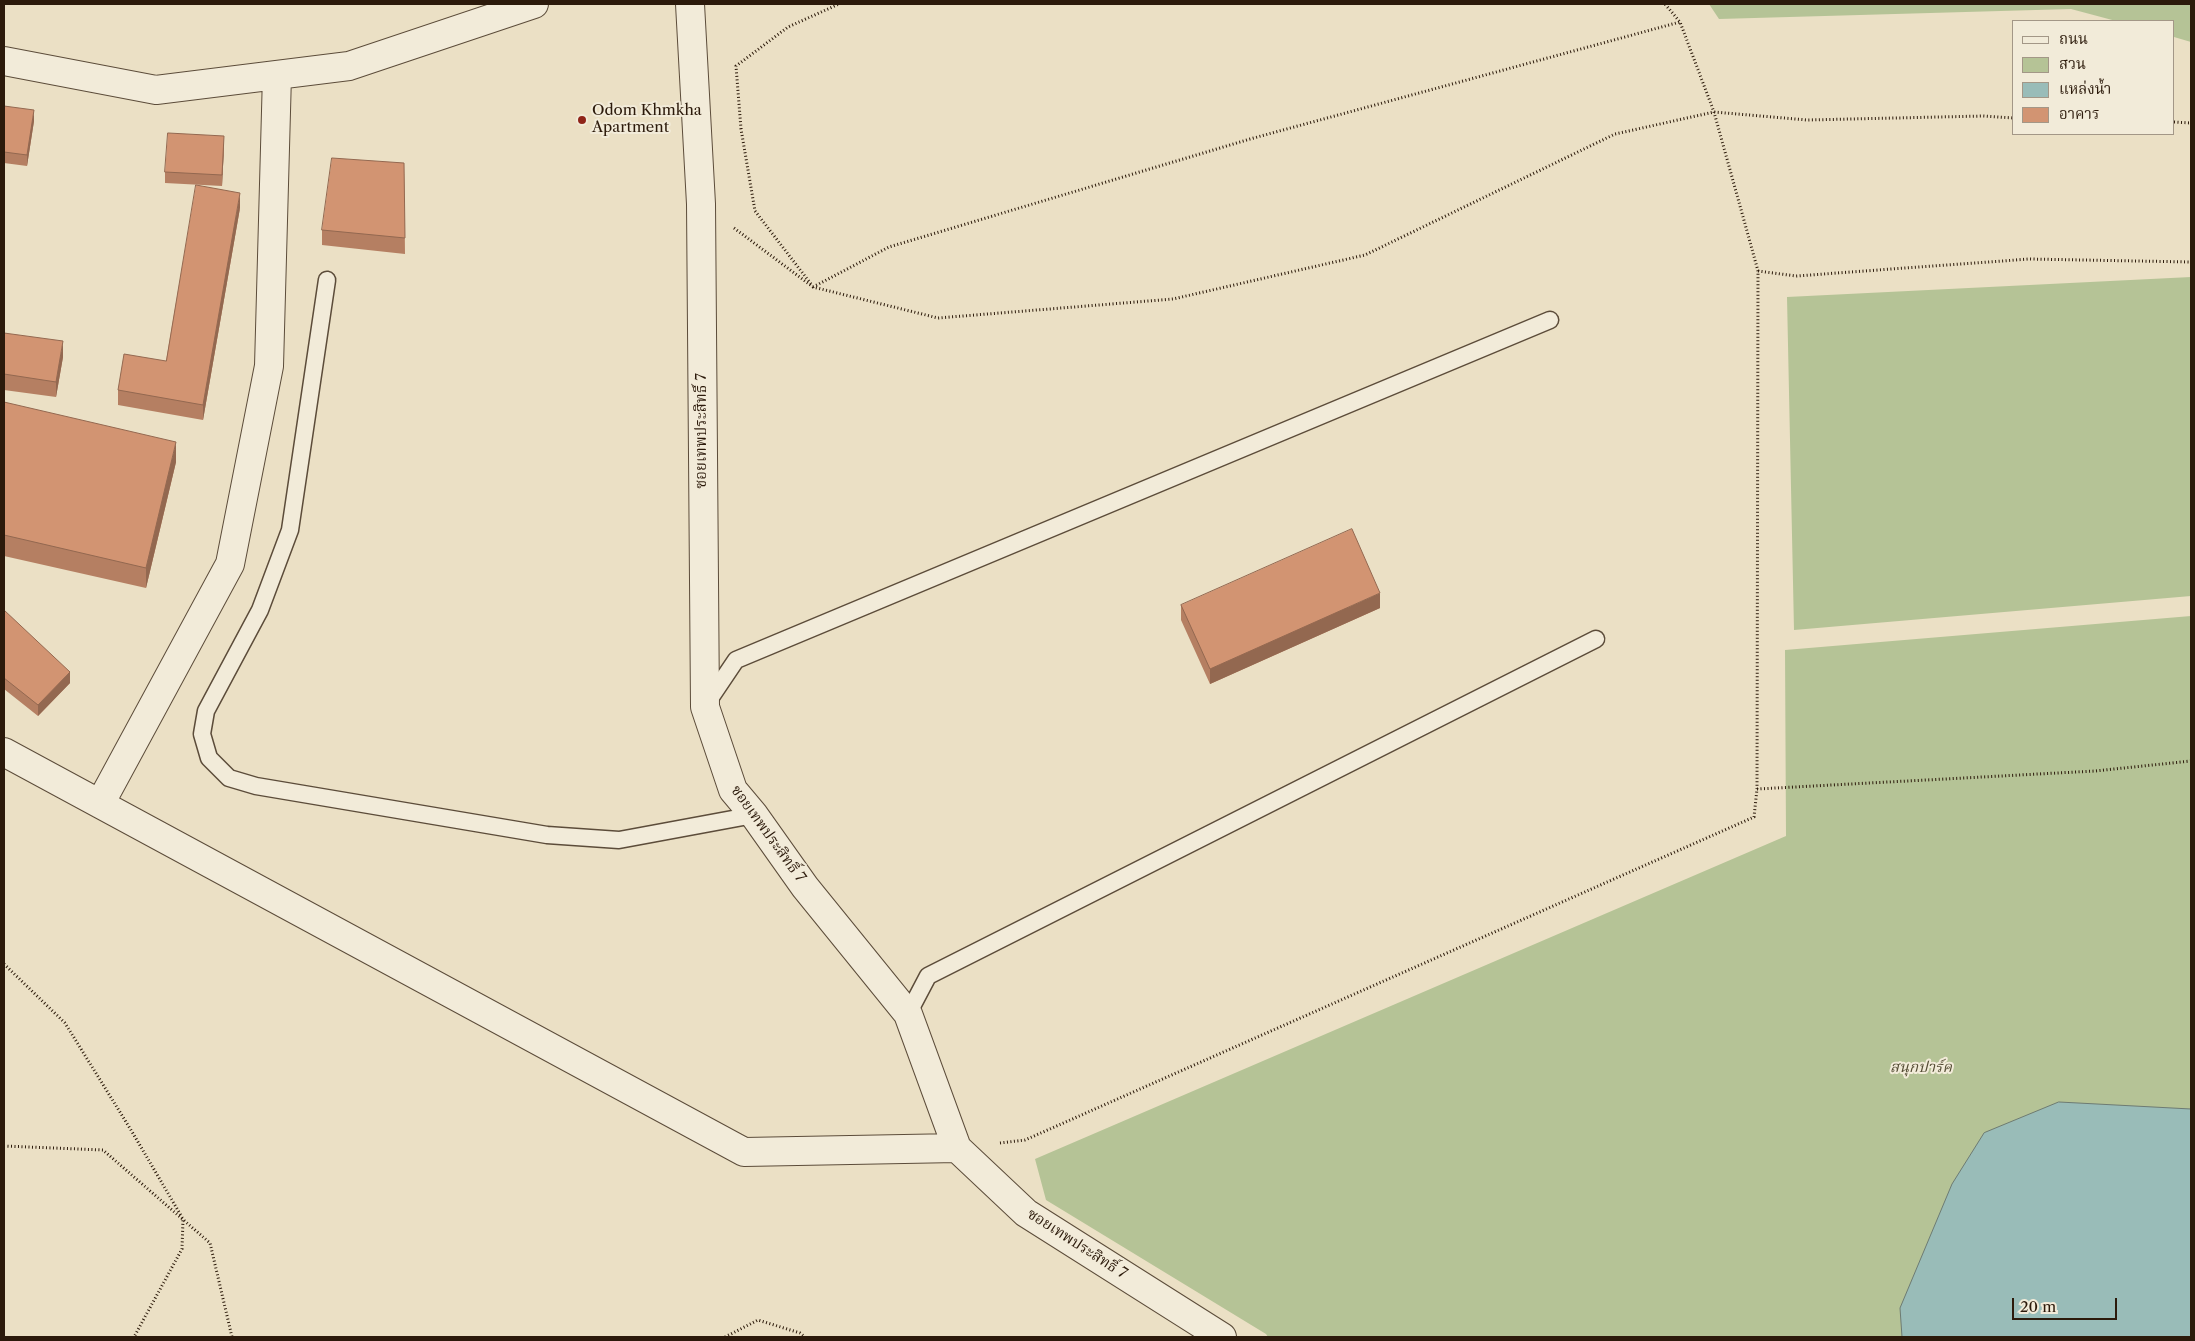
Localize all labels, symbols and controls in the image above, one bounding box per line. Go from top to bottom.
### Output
legend [2012,20,2175,135]
text: ถนน [2059,29,2088,48]
text: สวน [2059,54,2086,73]
text: แหล่งน้ำ [2059,79,2111,98]
place label: Odom Khmkha Apartment [592,102,702,137]
text: อาคาร [2059,104,2099,123]
marker: Odom Khmkha Apartment [576,114,588,126]
street label: ซอยเทพประสิทธิ์ 7 [693,373,711,489]
street label: ซอยเทพประสิทธิ์ 7 [727,782,809,886]
park label: สนุกปาร์ค [1890,1059,1952,1077]
street label: ซอยเทพประสิทธิ์ 7 [1024,1205,1130,1283]
scale bar [2015,1288,2120,1320]
text: 20 m [2020,1297,2056,1316]

